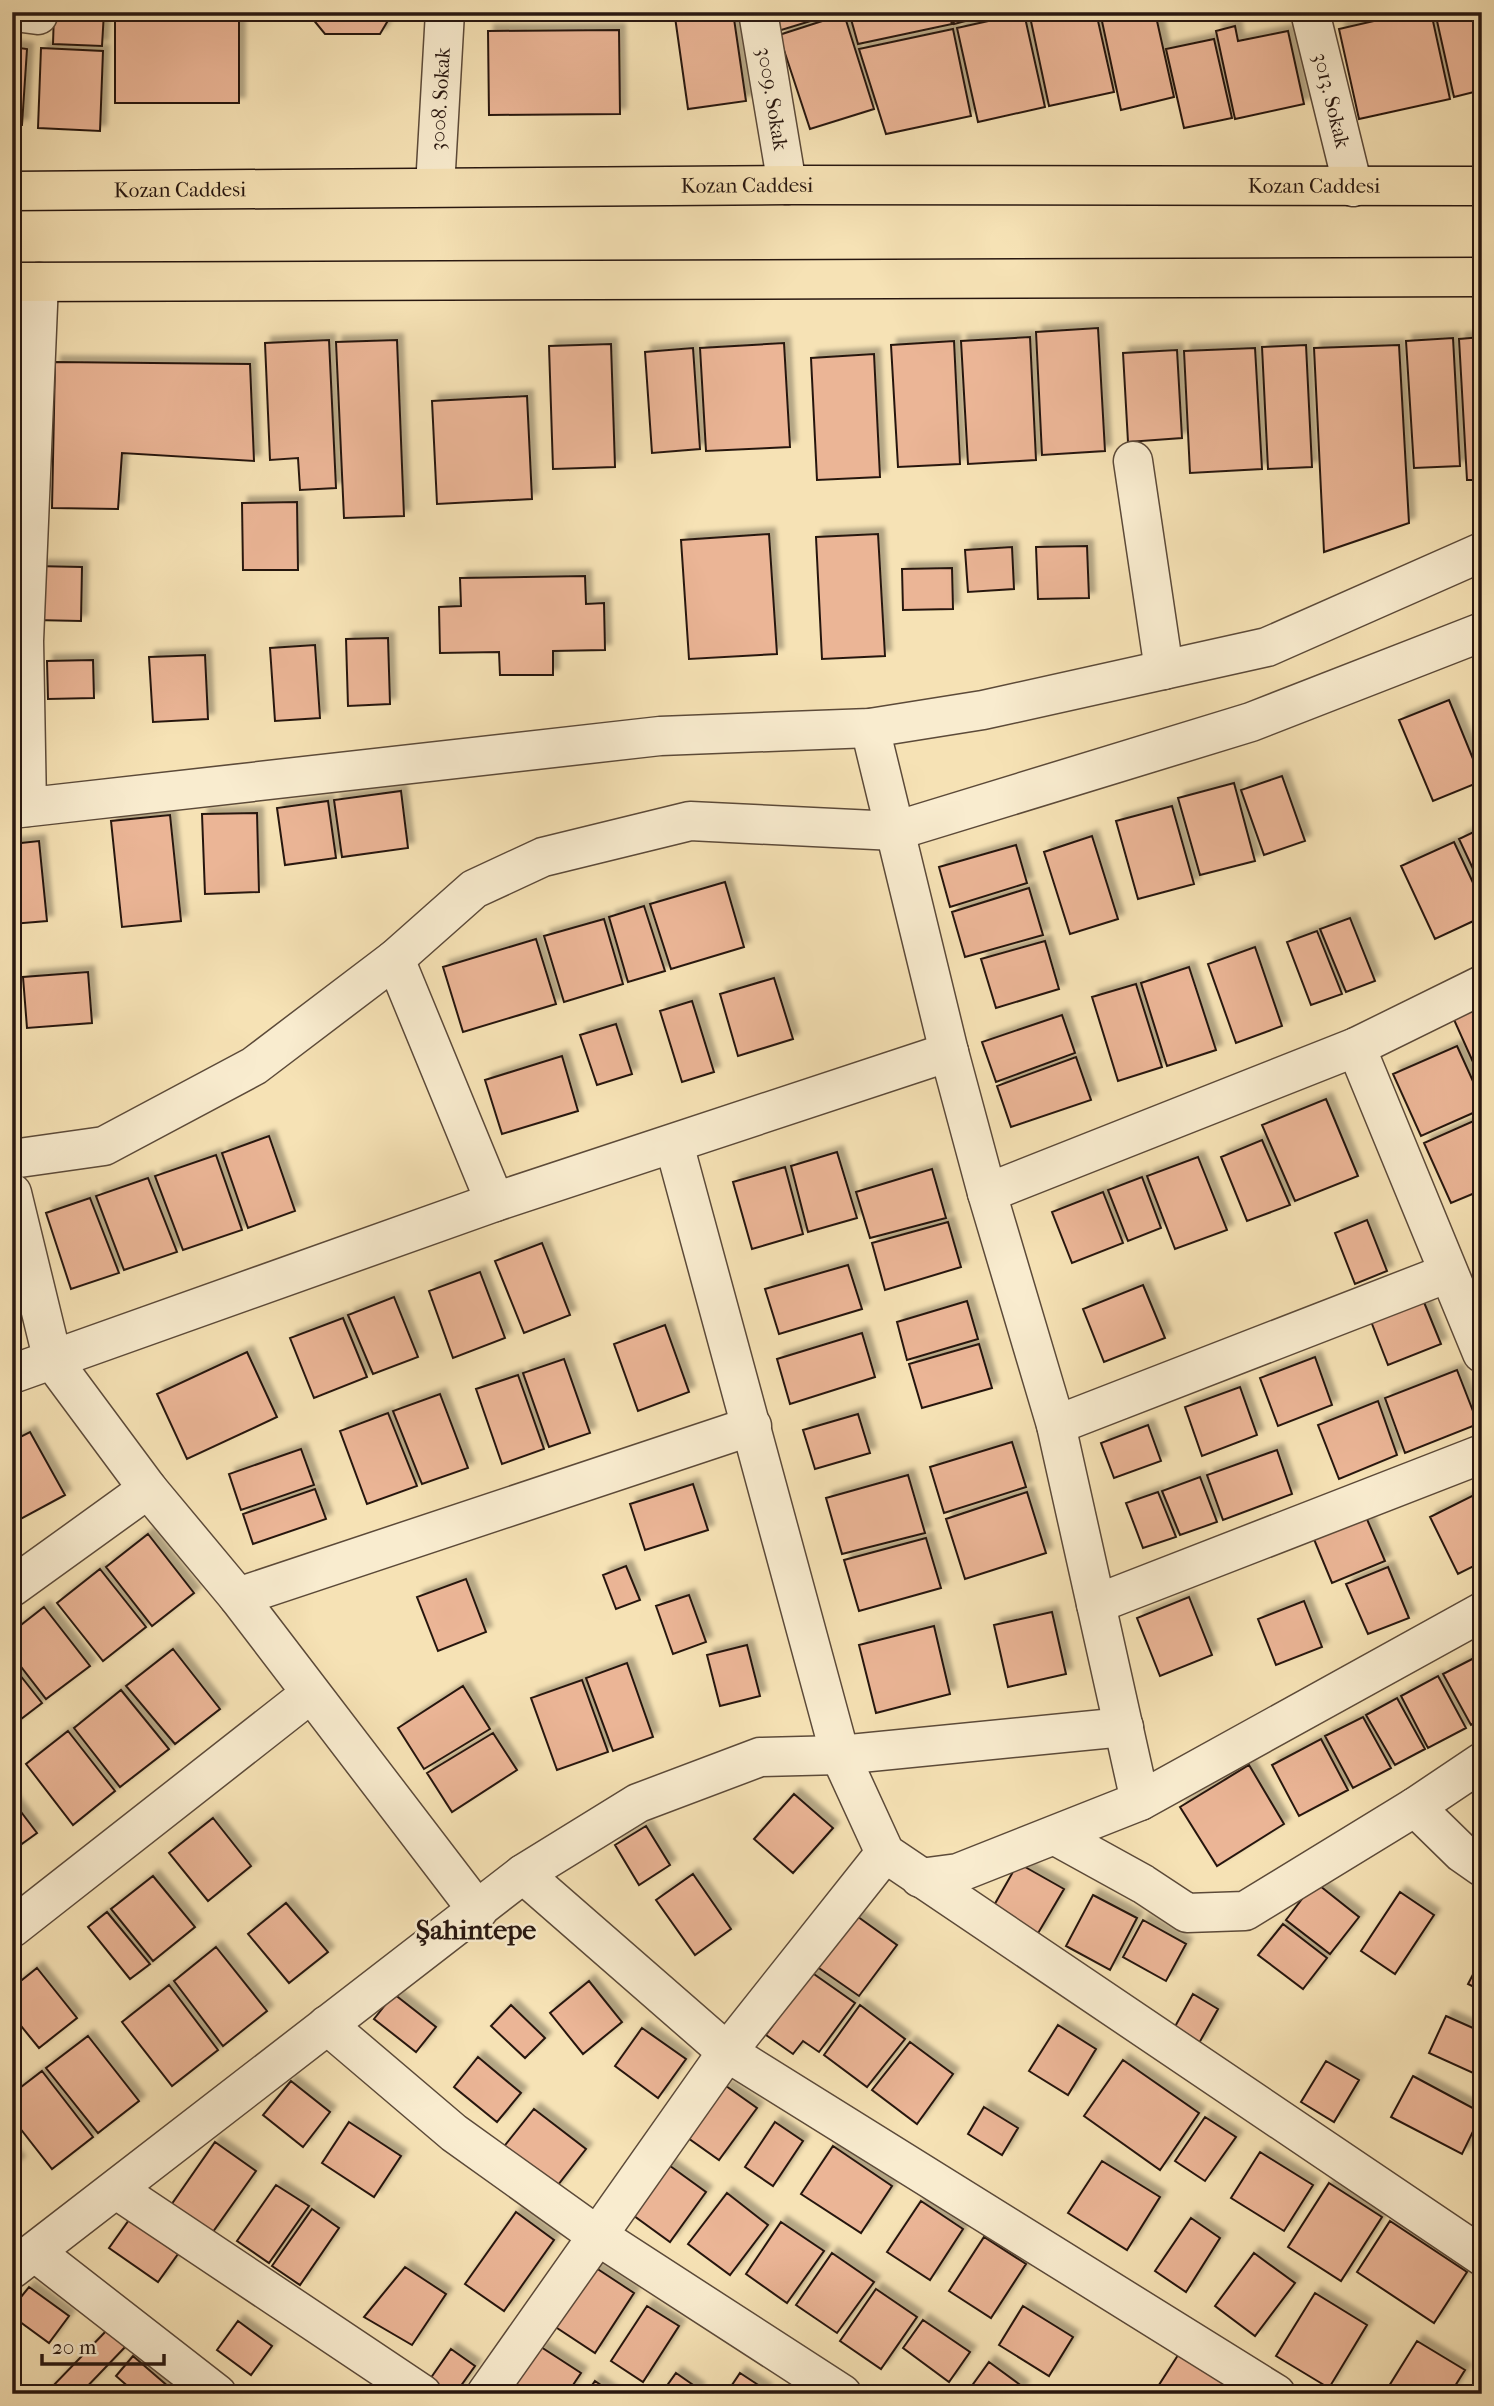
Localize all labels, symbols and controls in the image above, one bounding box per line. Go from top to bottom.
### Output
street label: 3009. Sokak [752,45,793,152]
street label: 3008. Sokak [425,47,455,152]
street label: 3013. Sokak [1308,50,1355,151]
street label: Kozan Caddesi [681,173,813,198]
street label: Kozan Caddesi [1248,174,1380,198]
street label: Kozan Caddesi [114,177,246,202]
district label: Şahintepe [416,1913,536,1946]
scale bar [42,2322,164,2366]
text: 20 m [52,2335,97,2359]

